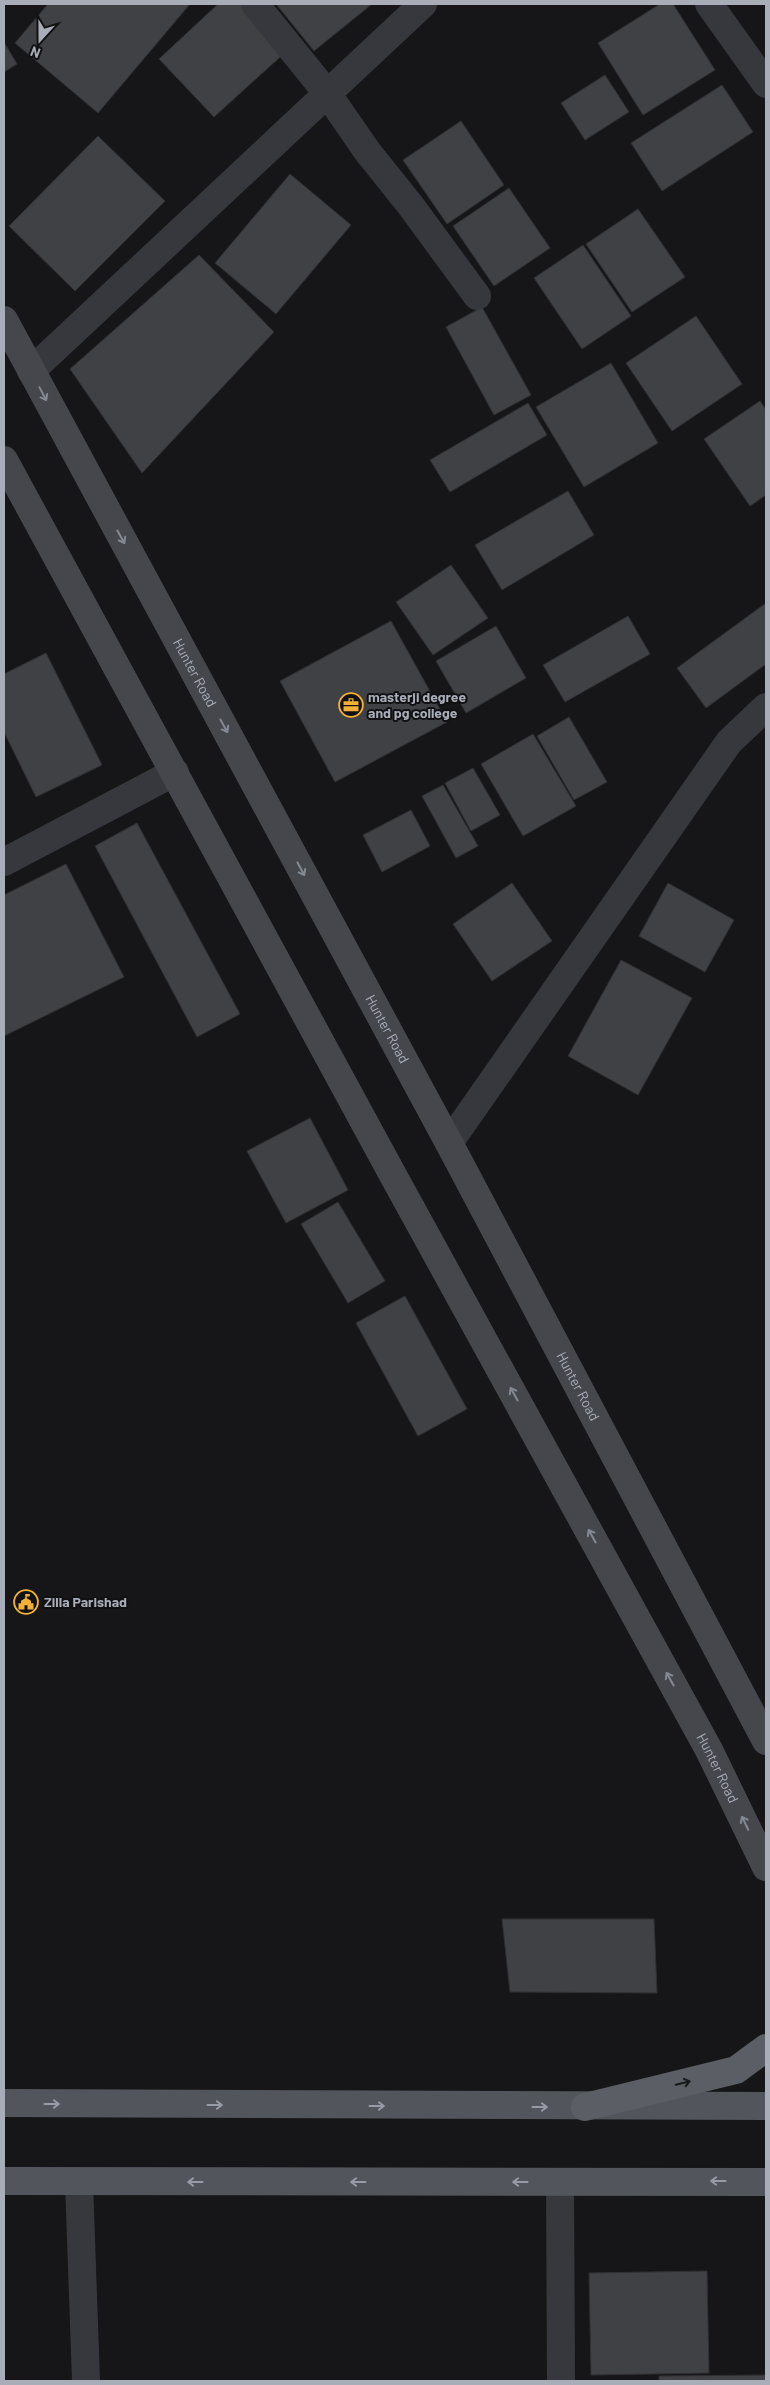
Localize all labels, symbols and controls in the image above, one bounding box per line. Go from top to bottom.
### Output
north arrow [15,15,65,65]
text: N [28,43,43,62]
one-way arrow [38,387,48,402]
one-way arrow [117,529,126,544]
street label: Hunter Road [170,635,221,710]
place label: masterji degree and pg college [368,688,466,721]
office icon: masterji degree and pg college [338,692,364,718]
one-way arrow [219,718,229,733]
one-way arrow [296,861,306,876]
street label: Hunter Road [362,992,413,1066]
street label: Hunter Road [553,1349,604,1423]
one-way arrow [508,1387,518,1402]
one-way arrow [587,1529,597,1544]
public building icon: Zilla Parishad [13,1589,39,1615]
place label: Zilla Parishad [44,1593,127,1610]
one-way arrow [665,1672,674,1687]
street label: Hunter Road [693,1730,742,1805]
one-way arrow [740,1816,749,1831]
one-way arrow [675,2078,691,2087]
one-way arrow [44,2099,60,2109]
one-way arrow [207,2100,223,2109]
one-way arrow [369,2101,385,2110]
one-way arrow [532,2102,548,2111]
one-way arrow [710,2176,726,2186]
one-way arrow [187,2177,204,2187]
one-way arrow [350,2177,366,2187]
one-way arrow [512,2177,528,2187]

